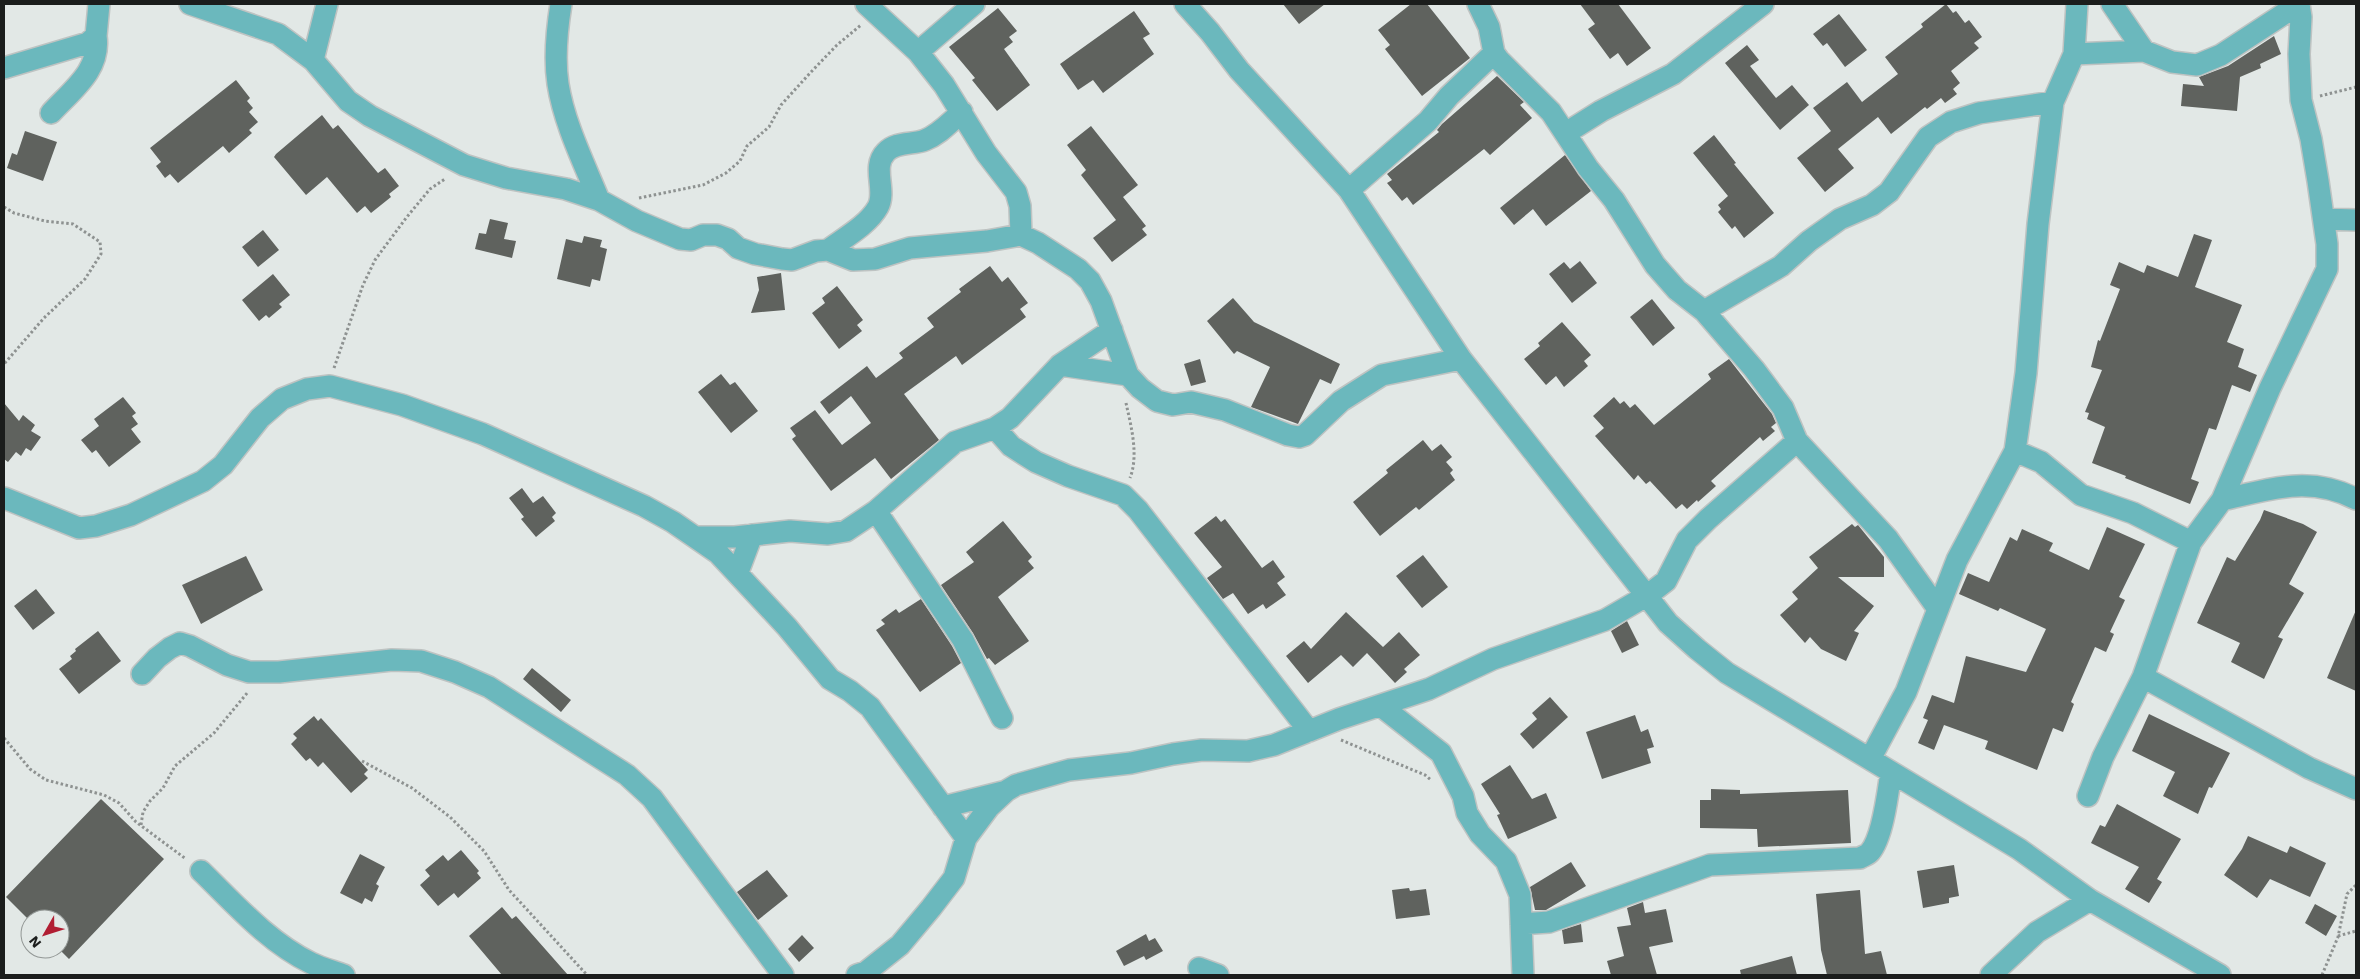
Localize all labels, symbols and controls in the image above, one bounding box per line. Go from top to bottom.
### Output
north arrow [20,909,70,959]
text: N [25,933,44,951]

